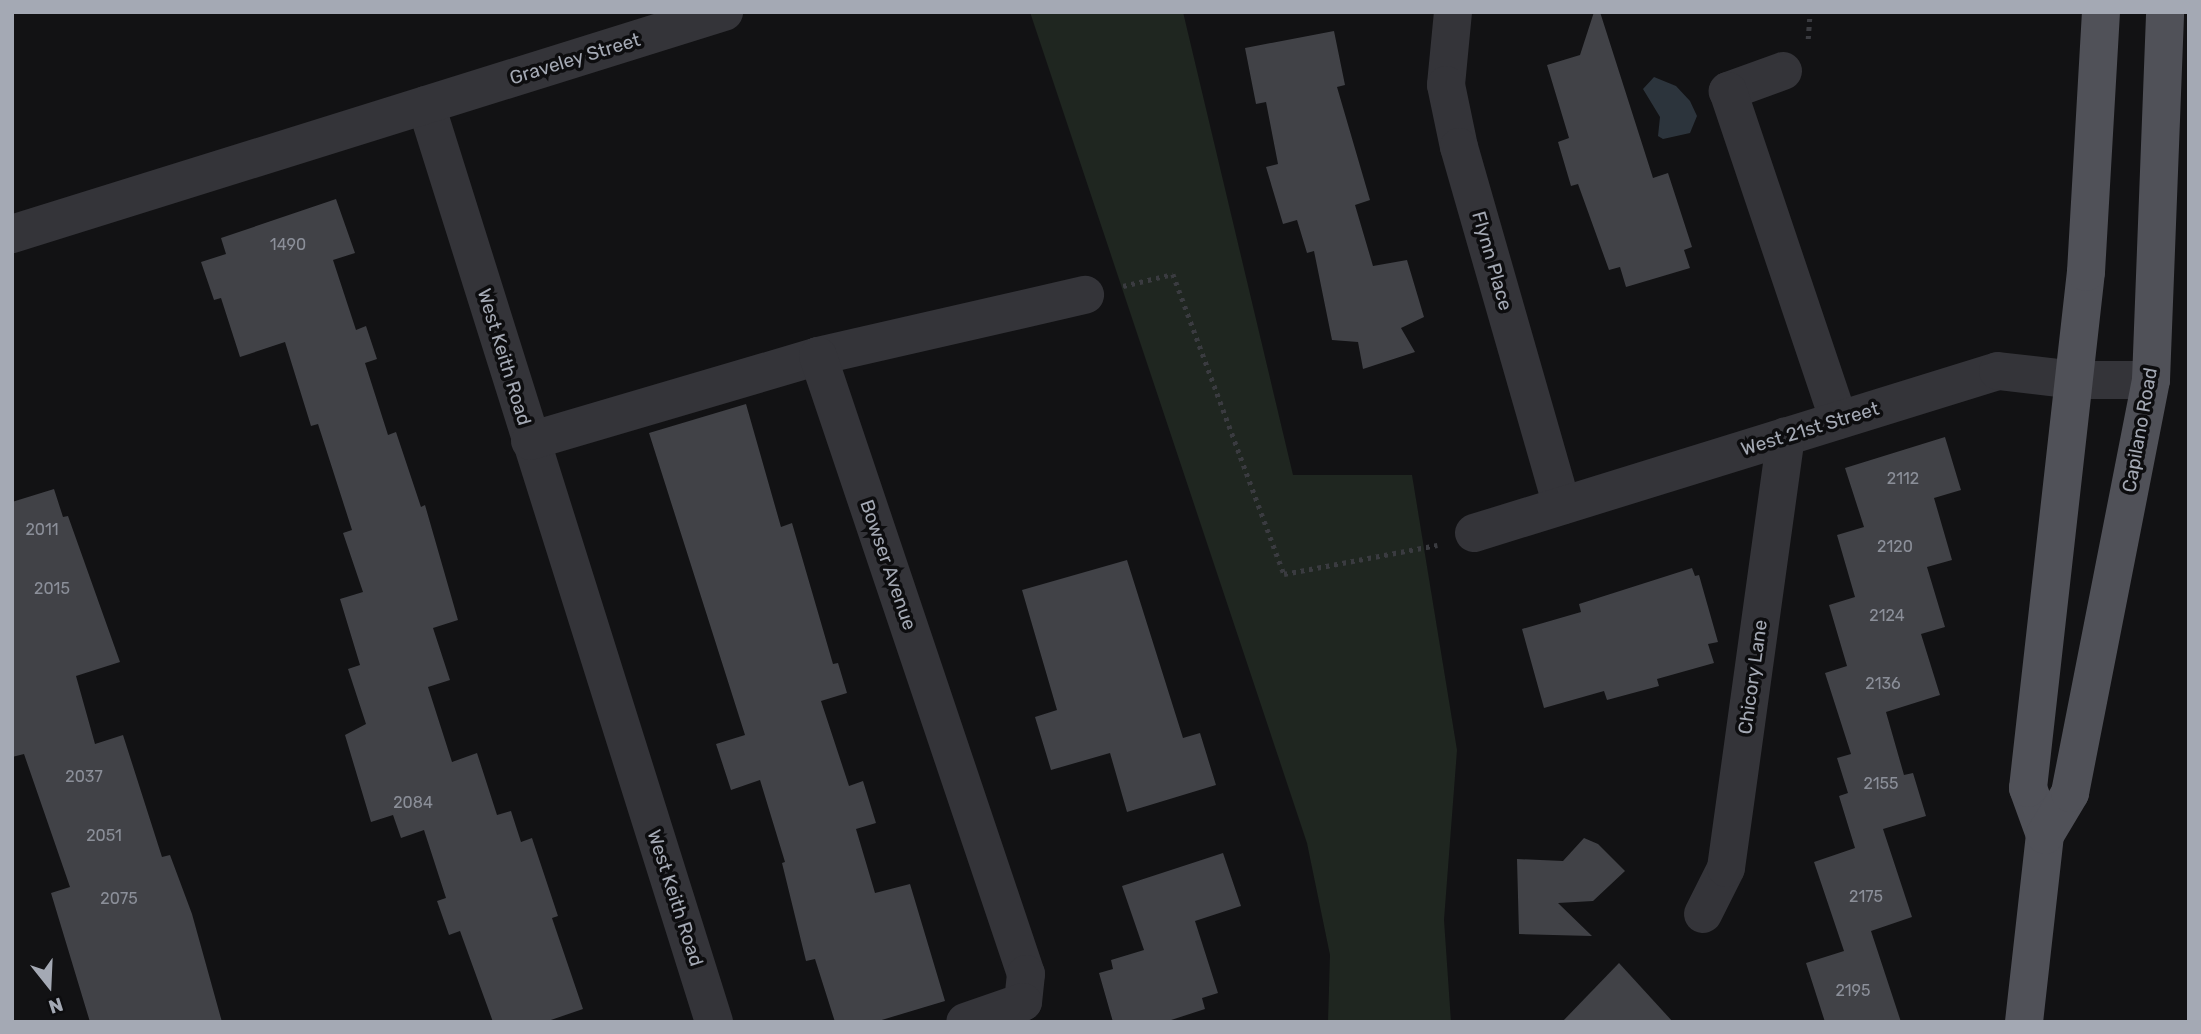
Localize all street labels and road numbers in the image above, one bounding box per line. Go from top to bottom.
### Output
street label: Graveley Street [507,28,643,90]
street label: Flynn Place [1467,209,1517,313]
street label: West Keith Road [472,286,536,428]
street label: Capilano Road [2118,366,2162,494]
street label: West 21st Street [1738,397,1882,461]
street label: Bowser Avenue [855,496,921,634]
street label: Chicory Lane [1734,618,1772,736]
street label: West Keith Road [642,827,708,969]

